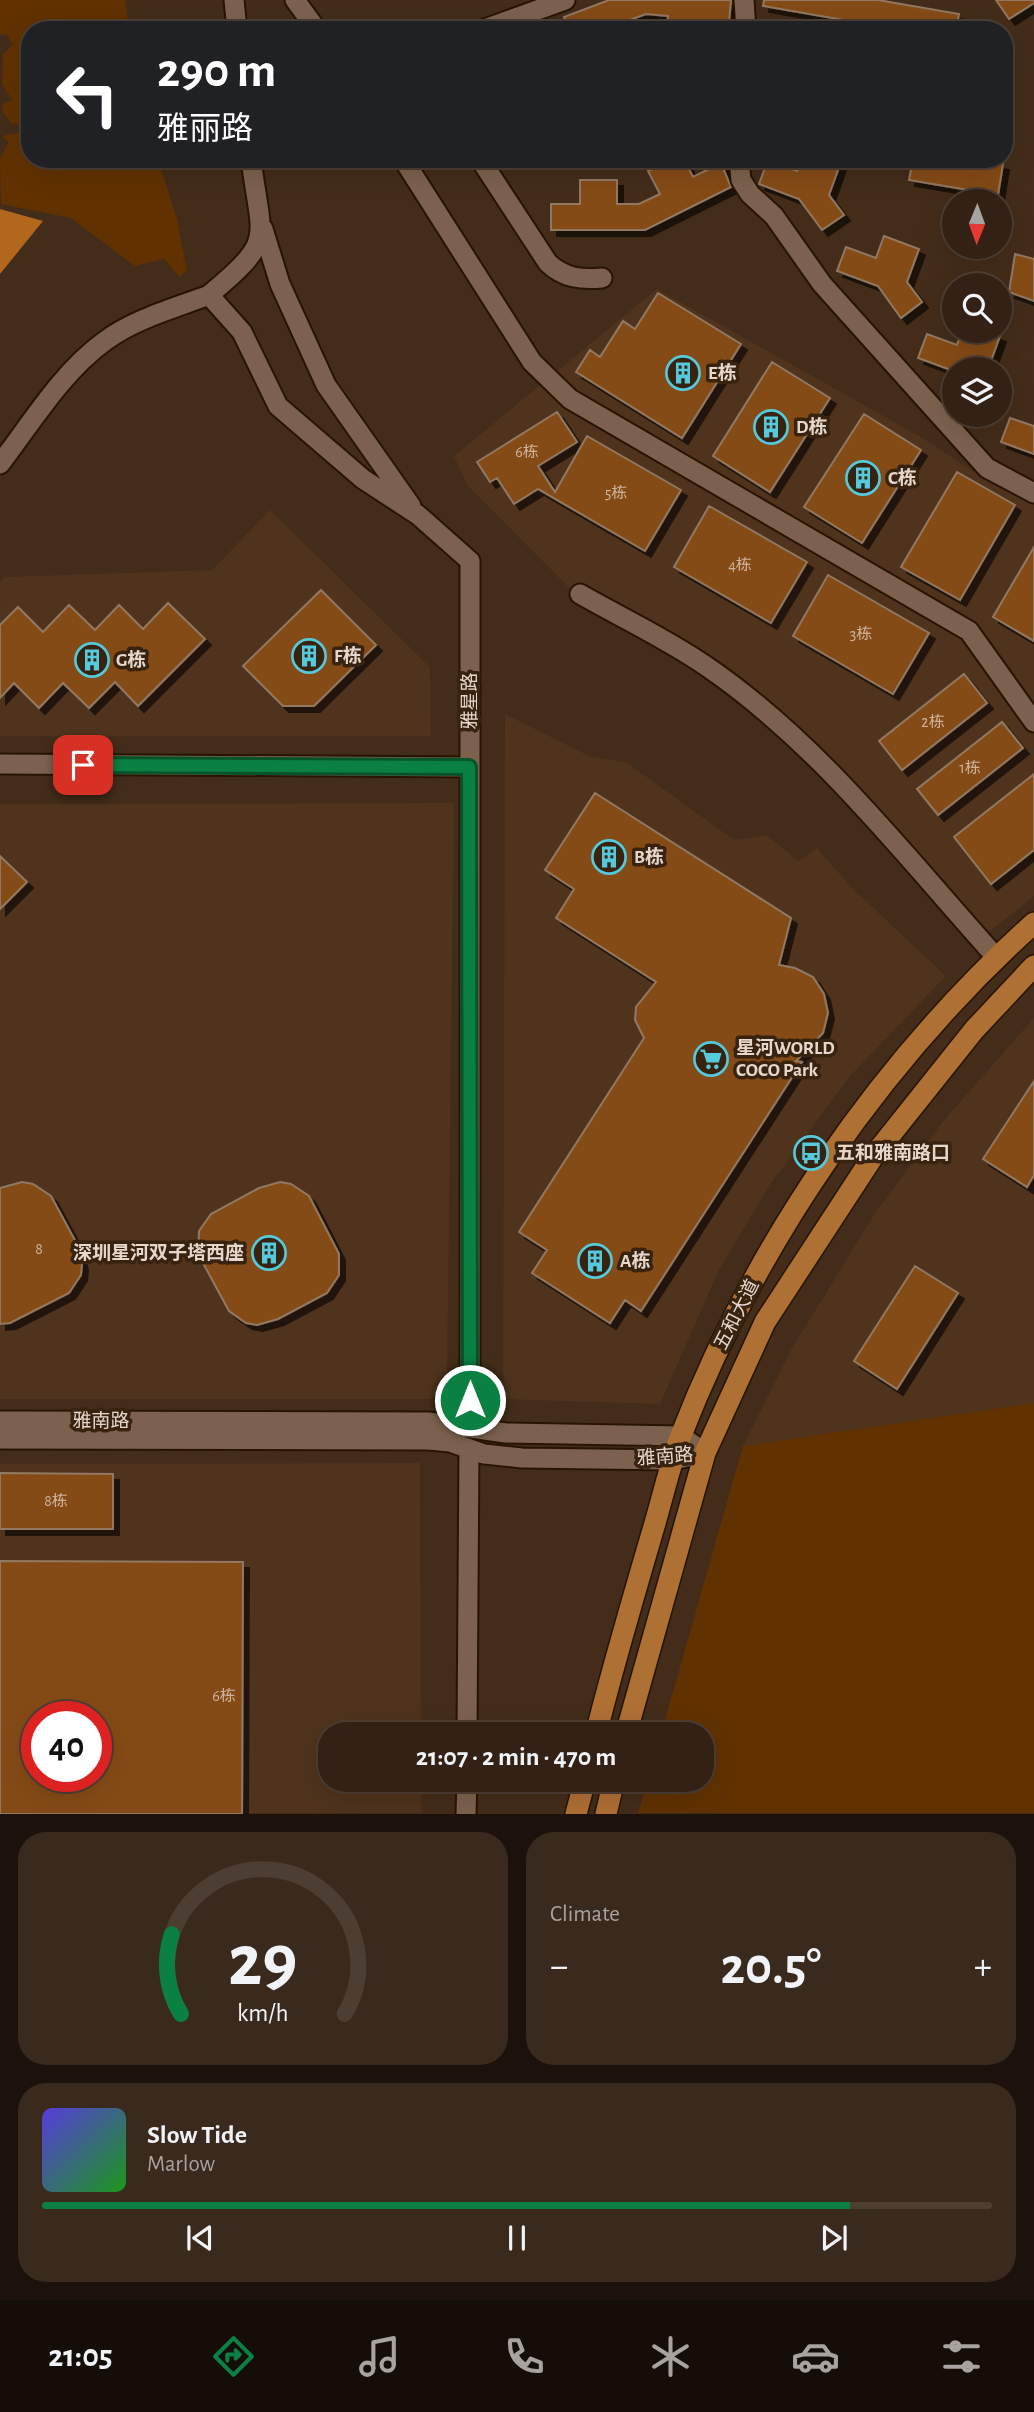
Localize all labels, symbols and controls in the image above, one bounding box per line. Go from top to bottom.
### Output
text: 290 m [157,47,276,96]
icon: left [42,49,133,140]
text: 雅丽路 [157,113,253,145]
north arrow [942,189,1012,259]
map controls [942,189,1012,427]
button: search [942,273,1012,343]
building icon: E栋 [664,354,702,392]
button: layers [942,357,1012,427]
place label: E栋 [708,362,737,383]
building icon: D栋 [752,408,790,446]
place label: D栋 [796,416,827,437]
house number: 6栋 [515,443,539,460]
building icon: C栋 [844,459,882,497]
place label: C栋 [888,467,917,488]
house number: 5栋 [605,484,627,501]
house number: 4栋 [728,556,752,573]
house number: 3栋 [850,625,872,642]
building icon: F栋 [290,637,328,675]
building icon: G栋 [73,641,111,679]
place label: F栋 [334,645,362,666]
place label: G栋 [116,649,146,670]
street label: 雅星路 [459,672,480,730]
house number: 2栋 [921,713,945,730]
pin [53,735,113,795]
icon: arrive [64,746,102,784]
house number: 1栋 [959,759,981,776]
building icon: B栋 [590,838,628,876]
place label: B栋 [634,846,664,867]
place label: 星河WORLD COCO Park [736,1038,835,1080]
supermarket icon: 星河WORLD COCO Park [692,1040,730,1078]
bus stop icon: 五和雅南路口 [792,1134,830,1172]
place label: 五和雅南路口 [836,1143,950,1163]
building icon: 深圳星河双子塔西座 [250,1234,288,1272]
house number: 8 [35,1241,43,1257]
place label: 深圳星河双子塔西座 [73,1242,244,1263]
building icon: A栋 [576,1242,614,1280]
place label: A栋 [620,1250,650,1271]
street label: 五和大道 [710,1276,763,1353]
position arrow [433,1363,507,1437]
street label: 雅南路 [72,1410,130,1431]
street label: 雅南路 [636,1444,694,1468]
house number: 8栋 [44,1492,68,1509]
house number: 6栋 [212,1687,236,1704]
speed limit sign: 40 [21,1701,112,1792]
text: 21:07 · 2 min · 470 m [416,1744,616,1770]
text: Climate [550,1903,620,1926]
text: 29 [228,1927,298,2000]
text: 20.5° [720,1941,822,1993]
text: − [550,1948,568,1986]
text: + [974,1948,992,1986]
text: km/h [237,2001,289,2026]
text: Slow Tide [147,2122,247,2148]
text: Marlow [147,2153,215,2176]
icon: previous [181,2219,219,2257]
icon: pause [498,2219,536,2257]
icon: next [815,2219,853,2257]
icon: directions [209,2332,258,2381]
icon: music [355,2332,404,2381]
icon: phone [500,2332,549,2381]
icon: climate [646,2332,695,2381]
icon: car [791,2332,840,2381]
icon: filters [937,2332,986,2381]
text: 21:05 [48,2340,113,2372]

